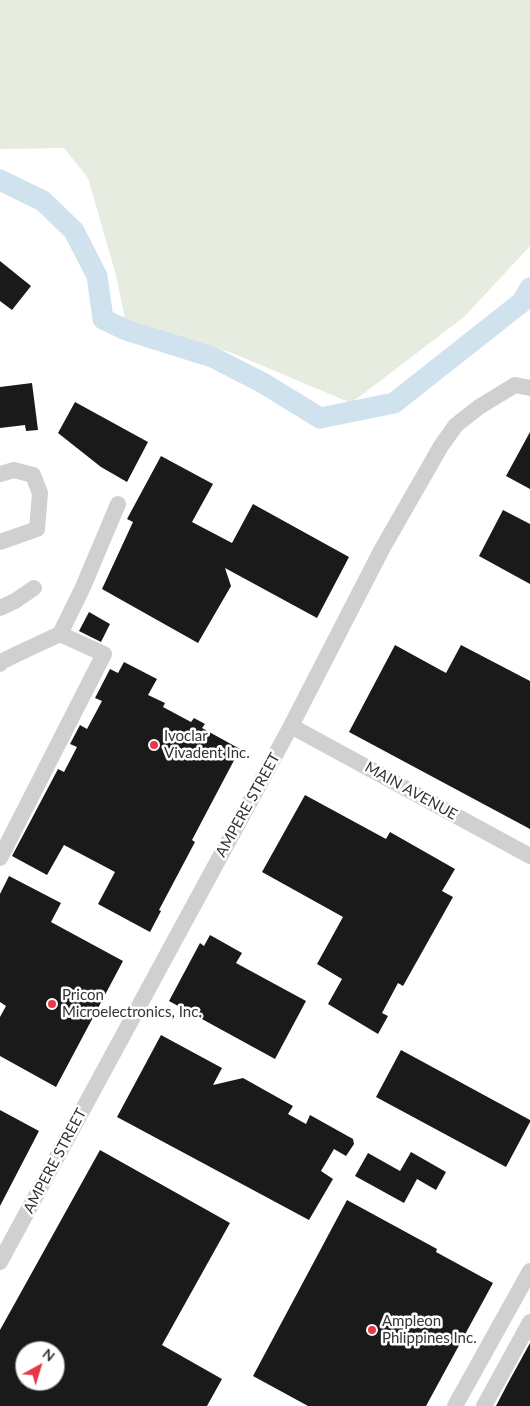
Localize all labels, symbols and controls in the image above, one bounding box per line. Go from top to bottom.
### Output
place label: Ivoclar Vivadent Inc. [164,727,250,762]
marker: Ivoclar Vivadent Inc. [148,739,160,751]
street label: AMPERE STREET [212,750,284,860]
street label: MAIN AVENUE [362,758,460,824]
place label: Pricon Microelectronics, Inc. [62,986,202,1021]
marker: Pricon Microelectronics, Inc. [46,998,58,1010]
street label: AMPERE STREET [20,1105,90,1217]
place label: Ampleon Phlippines Inc. [382,1312,477,1347]
marker: Ampleon Phlippines Inc. [366,1324,378,1336]
north arrow [15,1341,65,1391]
text: N [40,1345,59,1365]

